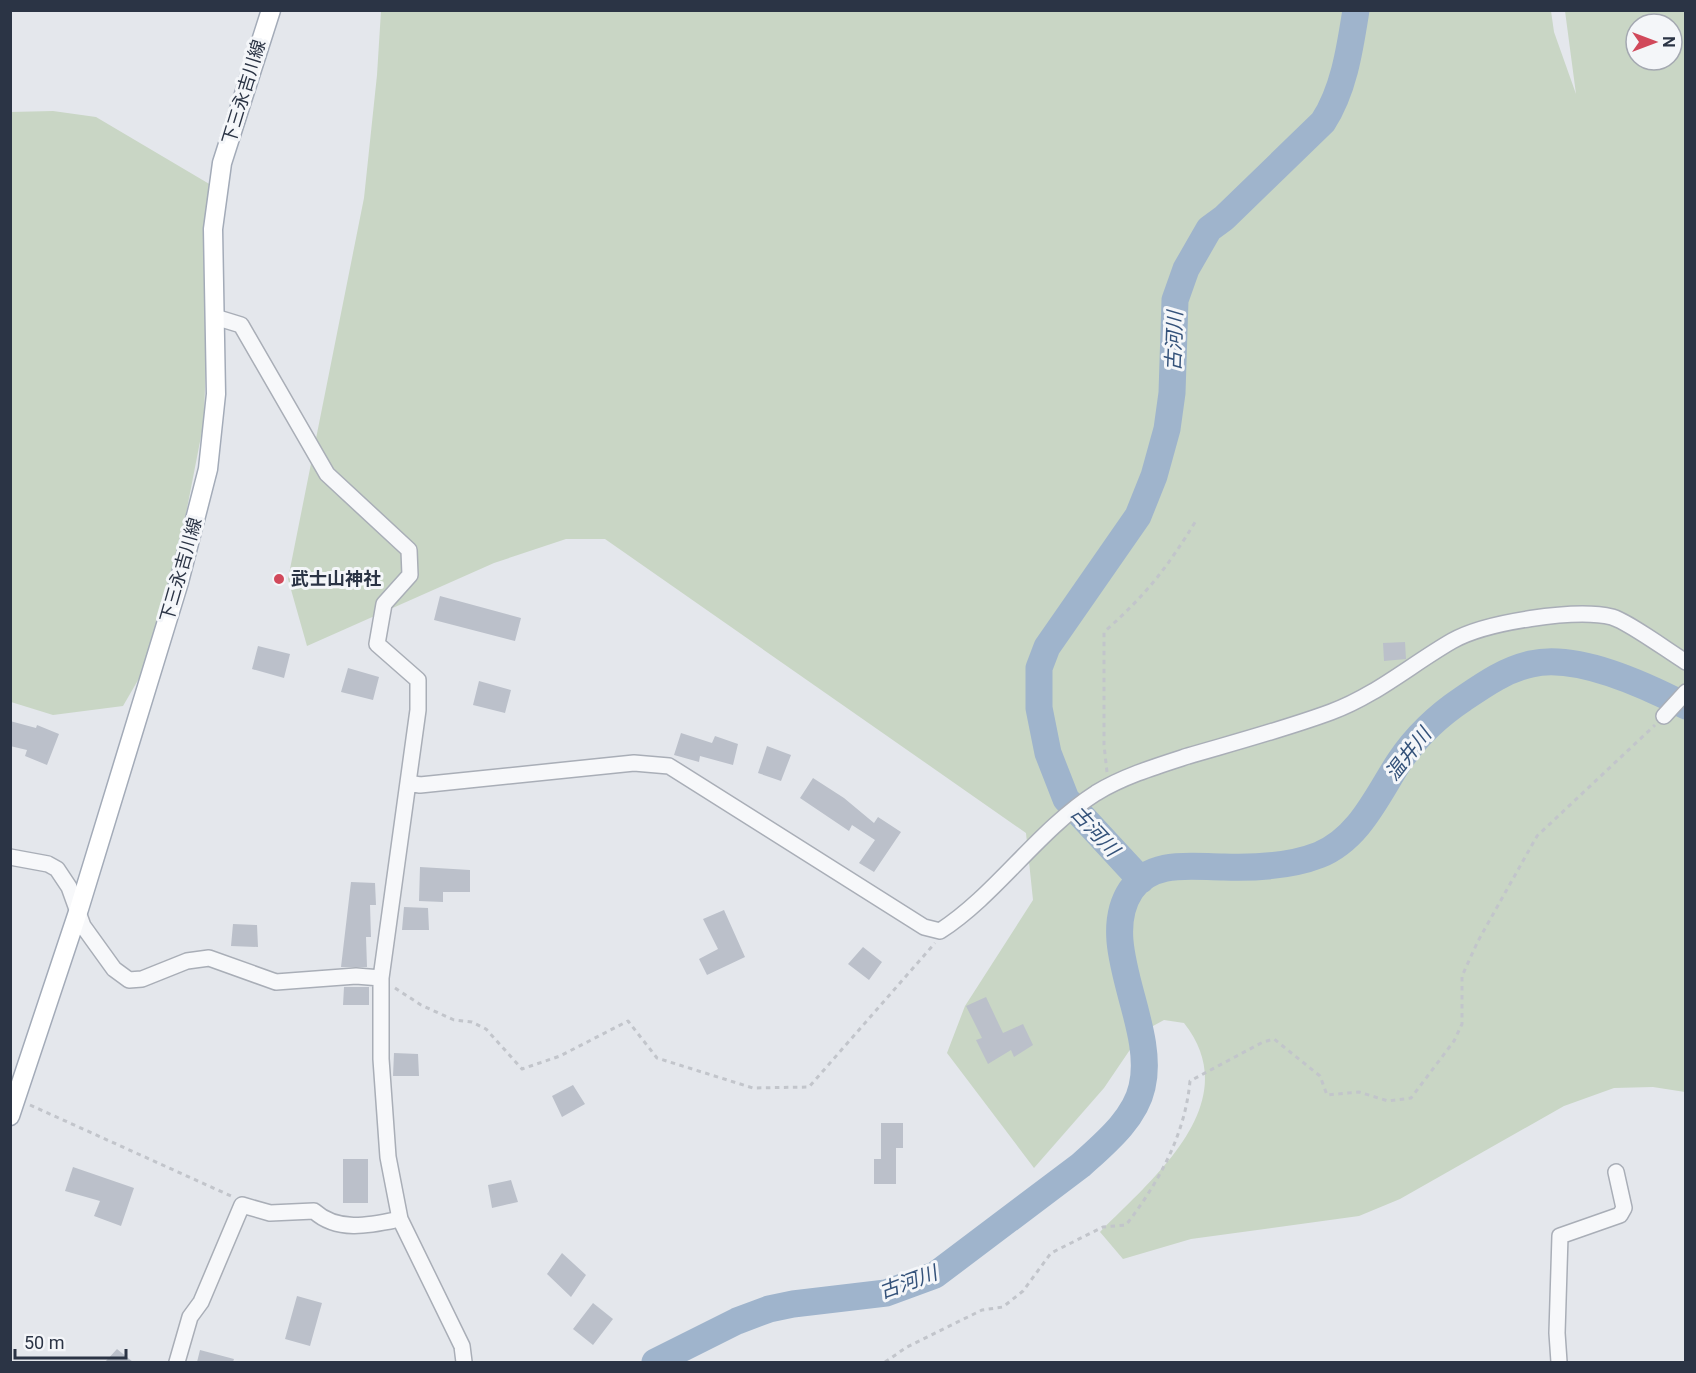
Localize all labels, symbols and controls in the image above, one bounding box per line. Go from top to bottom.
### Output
north arrow [1624,12,1684,72]
text: N [1659,36,1678,48]
street label: 下三永吉川線 [218,37,269,147]
water label: 古河川 [1161,309,1187,371]
street label: 下三永吉川線 [156,515,205,625]
place label: 武士山神社 [291,568,381,589]
marker: 武士山神社 [272,572,286,586]
water label: 温井川 [1380,721,1437,785]
water label: 古河川 [1066,801,1126,863]
water label: 古河川 [876,1260,942,1304]
scale bar [15,1322,126,1360]
text: 50 m [24,1332,64,1353]

